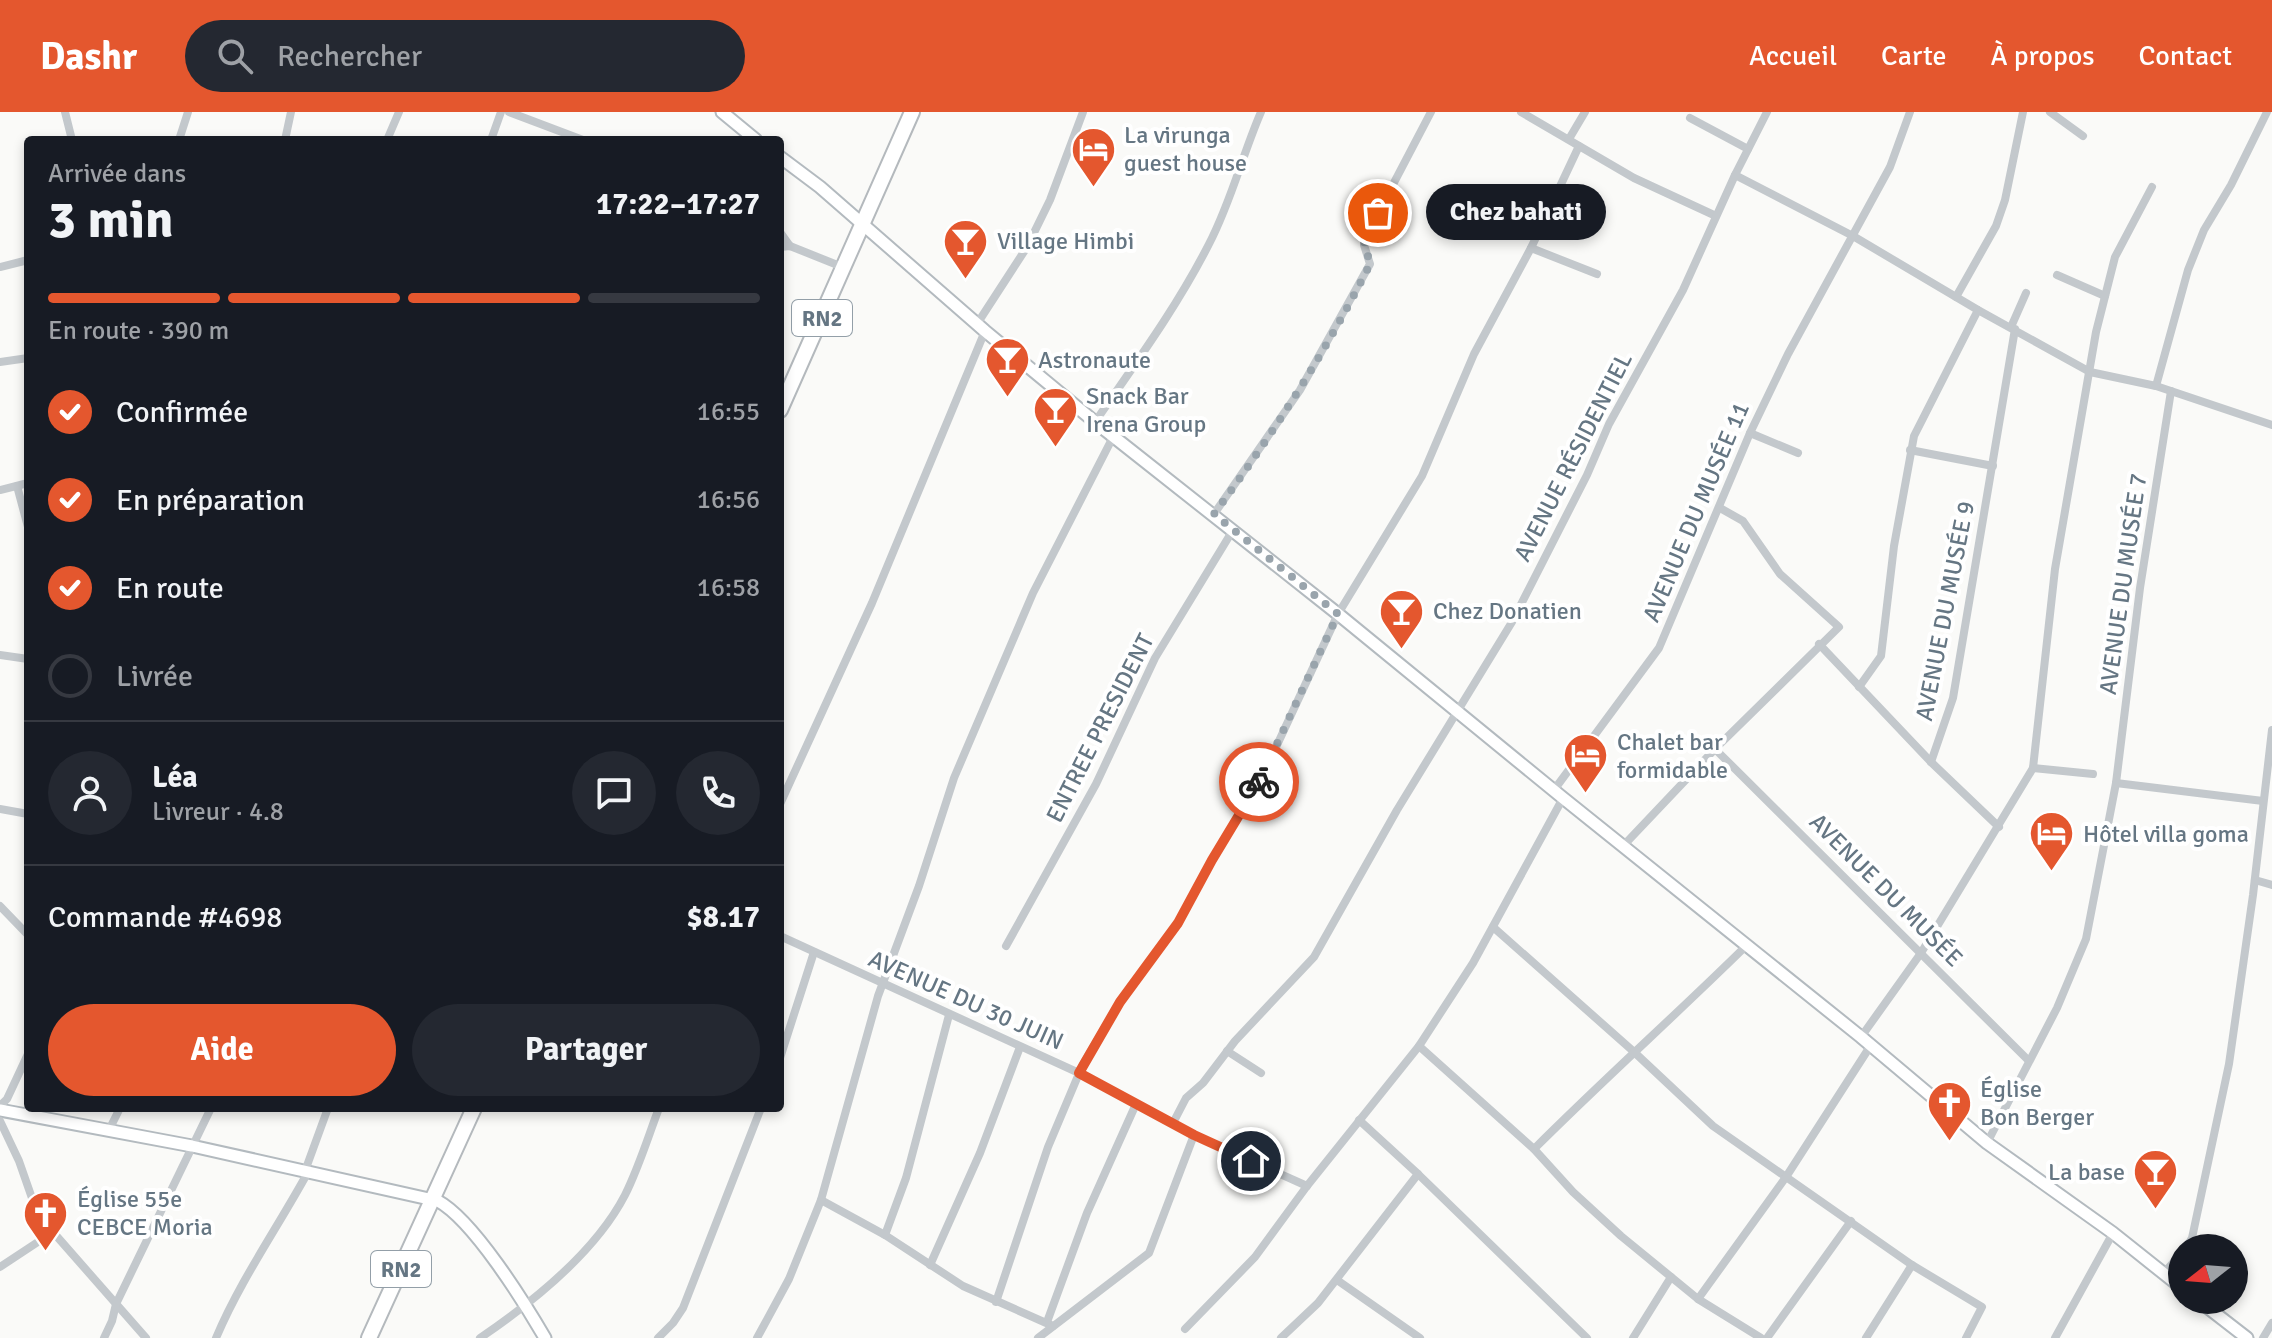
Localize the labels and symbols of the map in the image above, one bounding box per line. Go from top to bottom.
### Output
place label: La virunga guest house [1124,120,1247,178]
hotel icon: La virunga guest house [1069,125,1117,188]
pin [1344,179,1412,247]
callout: Chez bahati [1426,185,1606,241]
bar icon: Village Himbi [942,217,990,280]
place label: Village Himbi [997,226,1134,256]
road number: RN2 [792,300,852,336]
bar icon: Astronaute [983,336,1031,399]
place label: Astronaute [1038,345,1151,375]
street label: AVENUE RÉSIDENTIEL [1507,347,1639,567]
place label: Snack Bar Irena Group [1086,381,1206,439]
bar icon: Snack Bar Irena Group [1031,386,1079,449]
street label: AVENUE DU MUSÉE 11 [1636,398,1756,626]
street label: AVENUE DU MUSÉE 7 [2093,471,2153,697]
street label: AVENUE DU MUSÉE 9 [1909,499,1981,723]
bar icon: Chez Donatien [1378,587,1426,650]
place label: Chez Donatien [1433,596,1582,626]
street label: ENTREE PRESIDENT [1039,628,1161,827]
place label: Chalet bar formidable [1617,727,1728,785]
hotel icon: Chalet bar formidable [1562,732,1610,795]
courier [1219,742,1299,822]
street label: AVENUE DU MUSÉE [1803,807,1969,973]
hotel icon: Hôtel villa goma [2028,810,2076,873]
place label: Hôtel villa goma [2083,819,2249,849]
street label: AVENUE DU 30 JUIN [864,944,1068,1056]
place label: Église Bon Berger [1980,1074,2094,1132]
church icon: Église Bon Berger [1925,1079,1973,1142]
pin [1217,1127,1285,1195]
bar icon: La base [2132,1148,2180,1211]
place label: La base [2048,1157,2125,1187]
place label: Église 55e CEBCE Moria [77,1184,213,1242]
church icon: Église 55e CEBCE Moria [22,1189,70,1252]
north arrow [2168,1234,2248,1314]
road number: RN2 [371,1251,431,1287]

